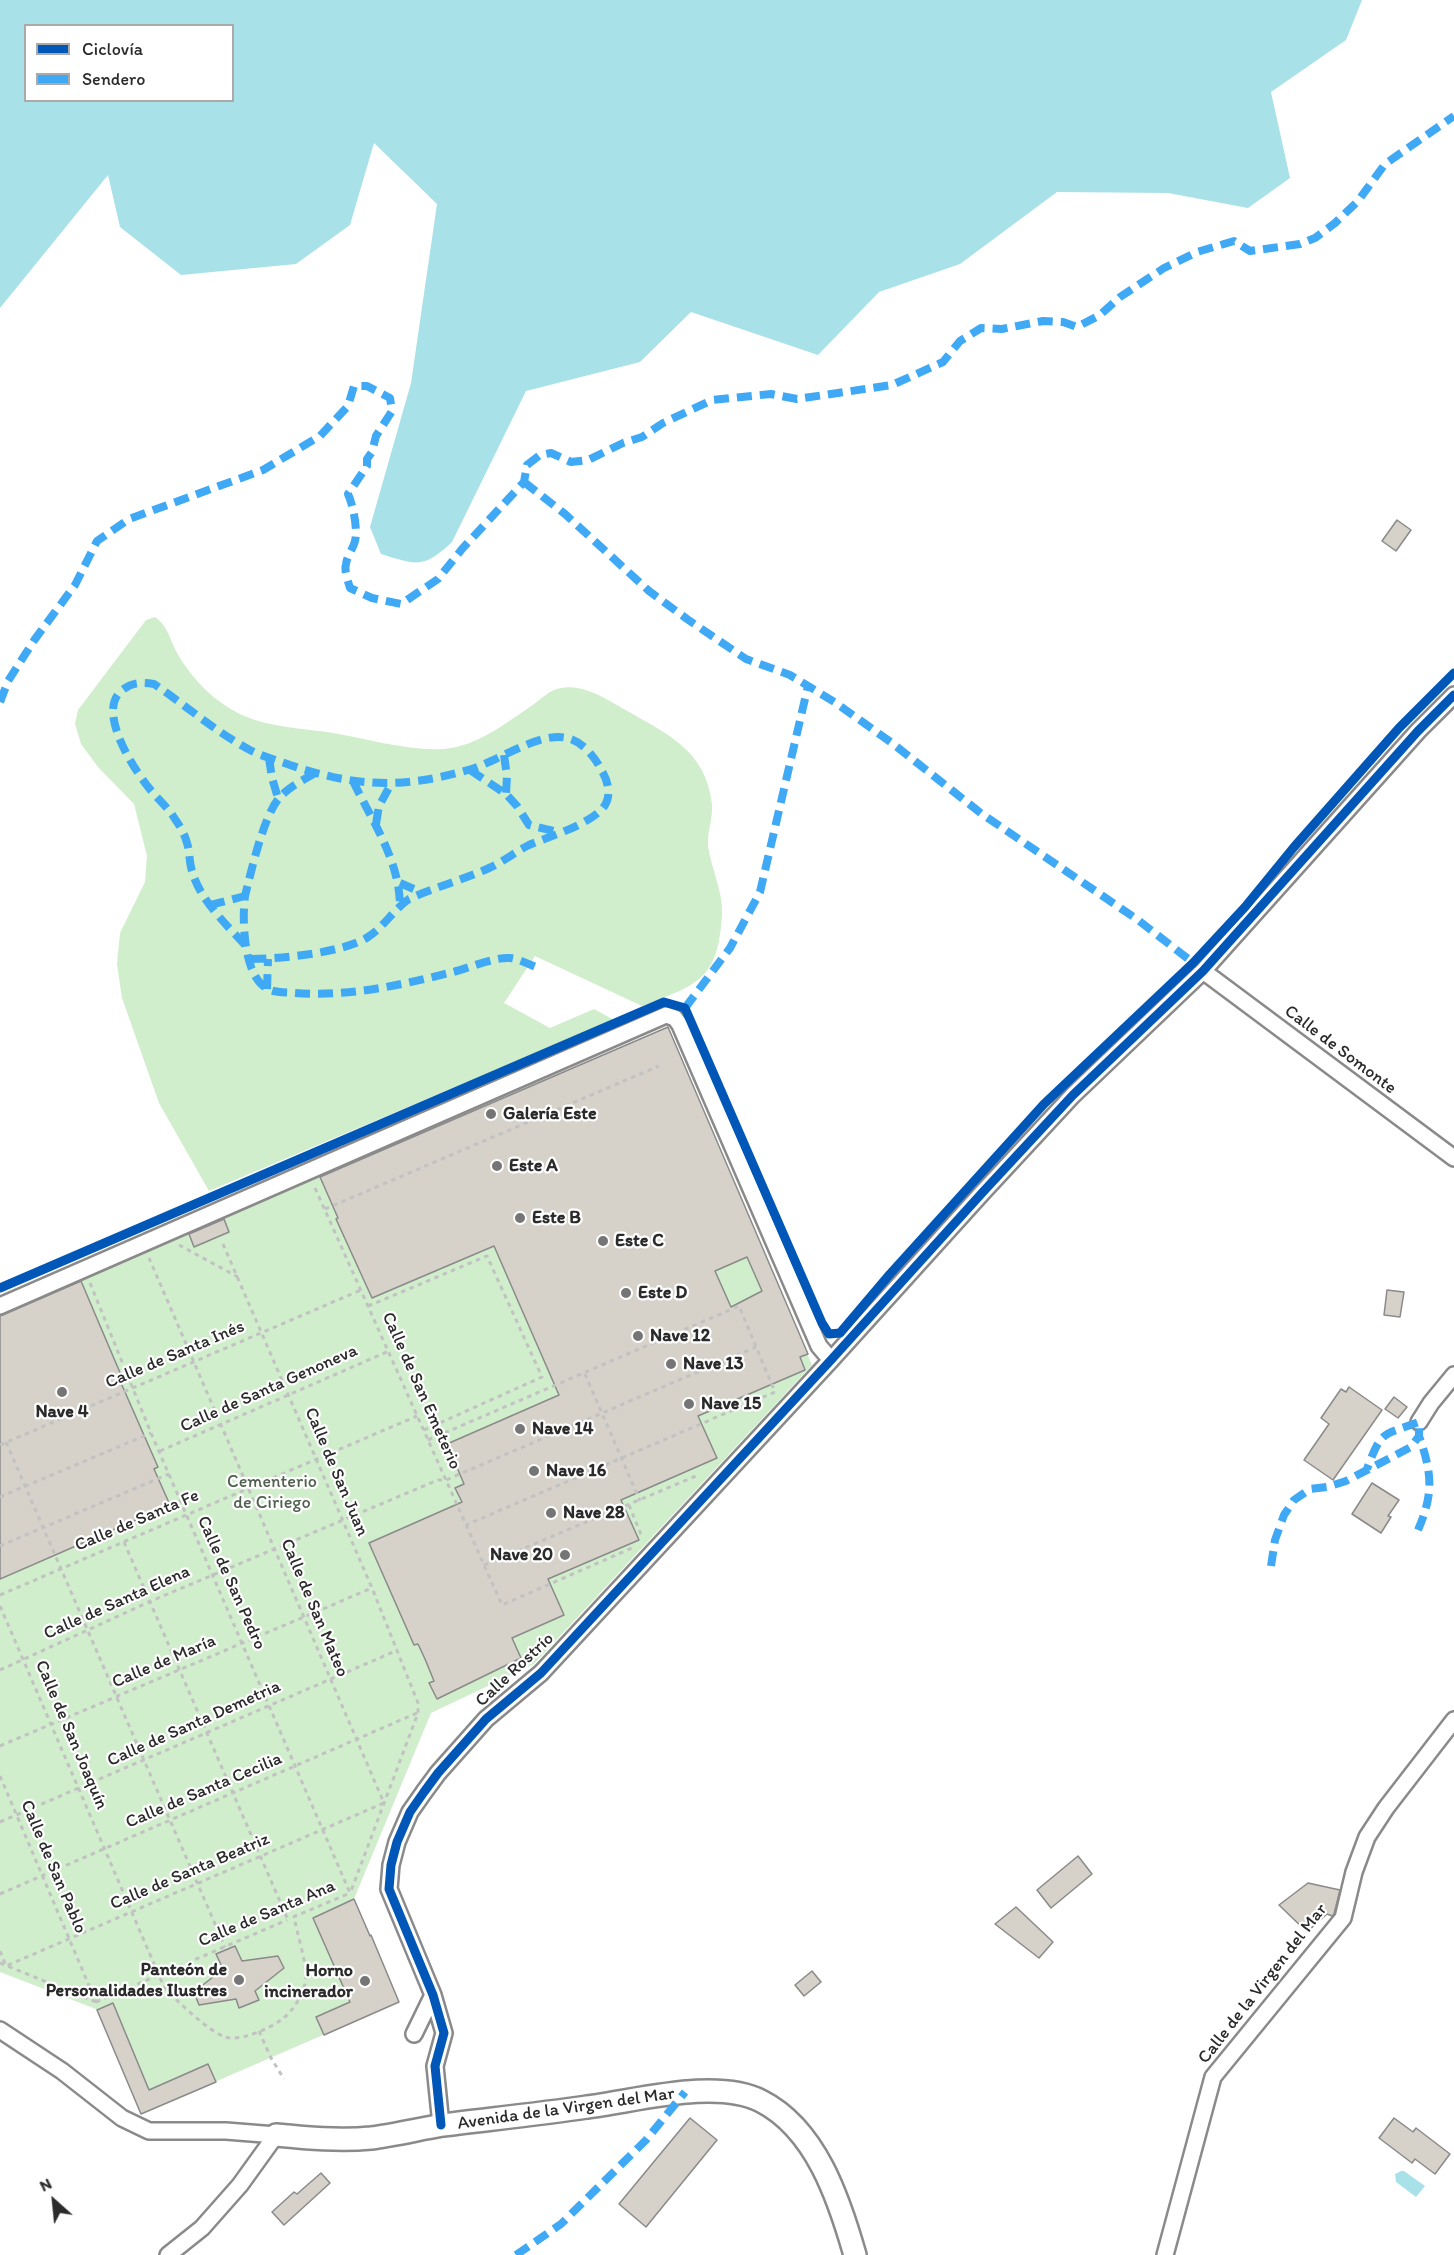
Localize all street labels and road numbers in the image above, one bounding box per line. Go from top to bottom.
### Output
street label: Calle de Somonte [1280,1001,1400,1099]
street label: Calle de San Emeterio [377,1309,465,1473]
street label: Calle de Santa Inés [102,1316,248,1394]
street label: Calle de Santa Genoneva [177,1340,361,1438]
street label: Calle de San Juan [299,1404,373,1540]
street label: Calle de Santa Fe [72,1485,202,1557]
street label: Calle de San Pedro [192,1513,270,1653]
street label: Calle de San Mateo [275,1536,353,1680]
street label: Calle de Santa Elena [41,1561,193,1645]
street label: Calle Rostrío [471,1628,559,1712]
street label: Calle de María [109,1630,219,1694]
street label: Calle de San Joaquín [30,1657,112,1813]
street label: Calle de Santa Demetria [104,1676,284,1772]
street label: Calle de Santa Cecilia [123,1748,285,1834]
street label: Calle de San Pablo [15,1797,91,1937]
street label: Calle de Santa Beatriz [107,1829,273,1915]
street label: Calle de Santa Ana [195,1875,339,1953]
street label: Calle de la Virgen del Mar [1194,1900,1332,2068]
street label: Avenida de la Virgen del Mar [456,2083,676,2135]

